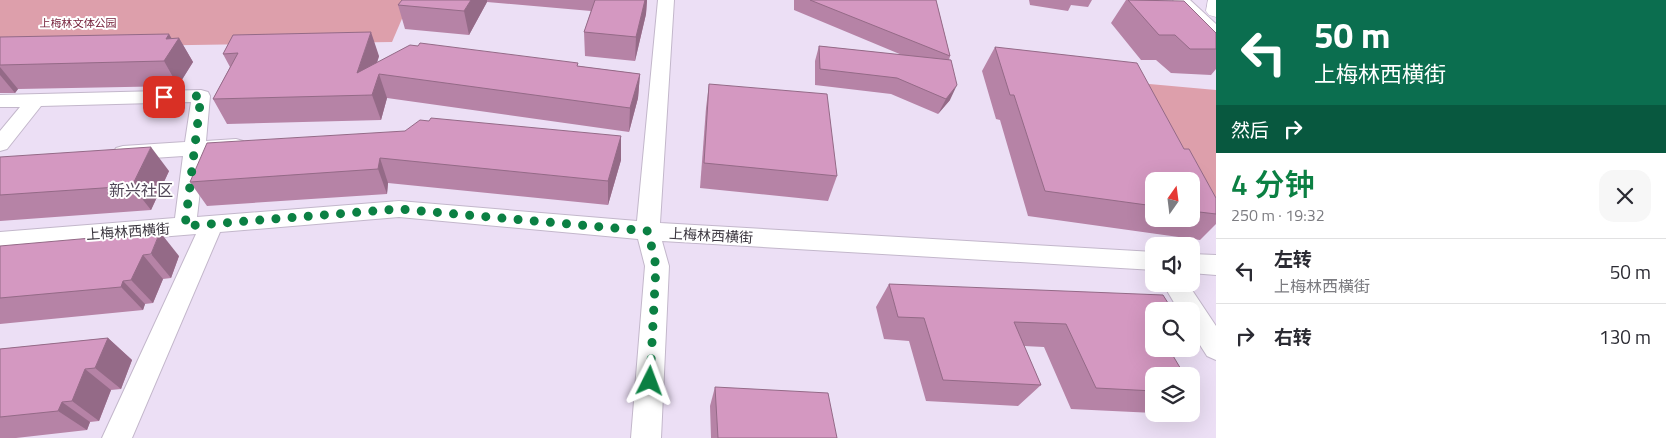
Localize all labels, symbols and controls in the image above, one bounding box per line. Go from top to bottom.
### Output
text: 50 m [1314,8,1390,62]
park label: 上梅林文体公园 [40,15,117,31]
icon: left [1231,20,1296,85]
text: 上梅林西横街 [1314,57,1446,91]
pin [143,76,185,118]
icon: arrive [150,83,178,111]
text: 然后 [1231,115,1269,144]
icon: right [1279,115,1307,143]
text: 4 分钟 [1231,161,1314,207]
button: close [1599,170,1651,222]
north arrow [1145,172,1200,228]
map controls [1145,172,1200,422]
district label: 新兴社区 [109,178,173,202]
text: 250 m · 19:32 [1231,203,1325,227]
street label: 上梅林西横街 [85,218,171,244]
street label: 上梅林西横街 [669,222,753,248]
button: sound [1145,237,1200,292]
text: 左转 [1274,244,1312,273]
icon: left [1231,257,1259,285]
text: 50 m [1610,257,1651,286]
text: 上梅林西横街 [1274,274,1370,298]
button: search [1145,302,1200,357]
icon: right [1231,322,1259,350]
text: 右转 [1274,322,1312,351]
text: 130 m [1599,322,1651,351]
position arrow [623,354,675,406]
button: layers [1145,367,1200,422]

